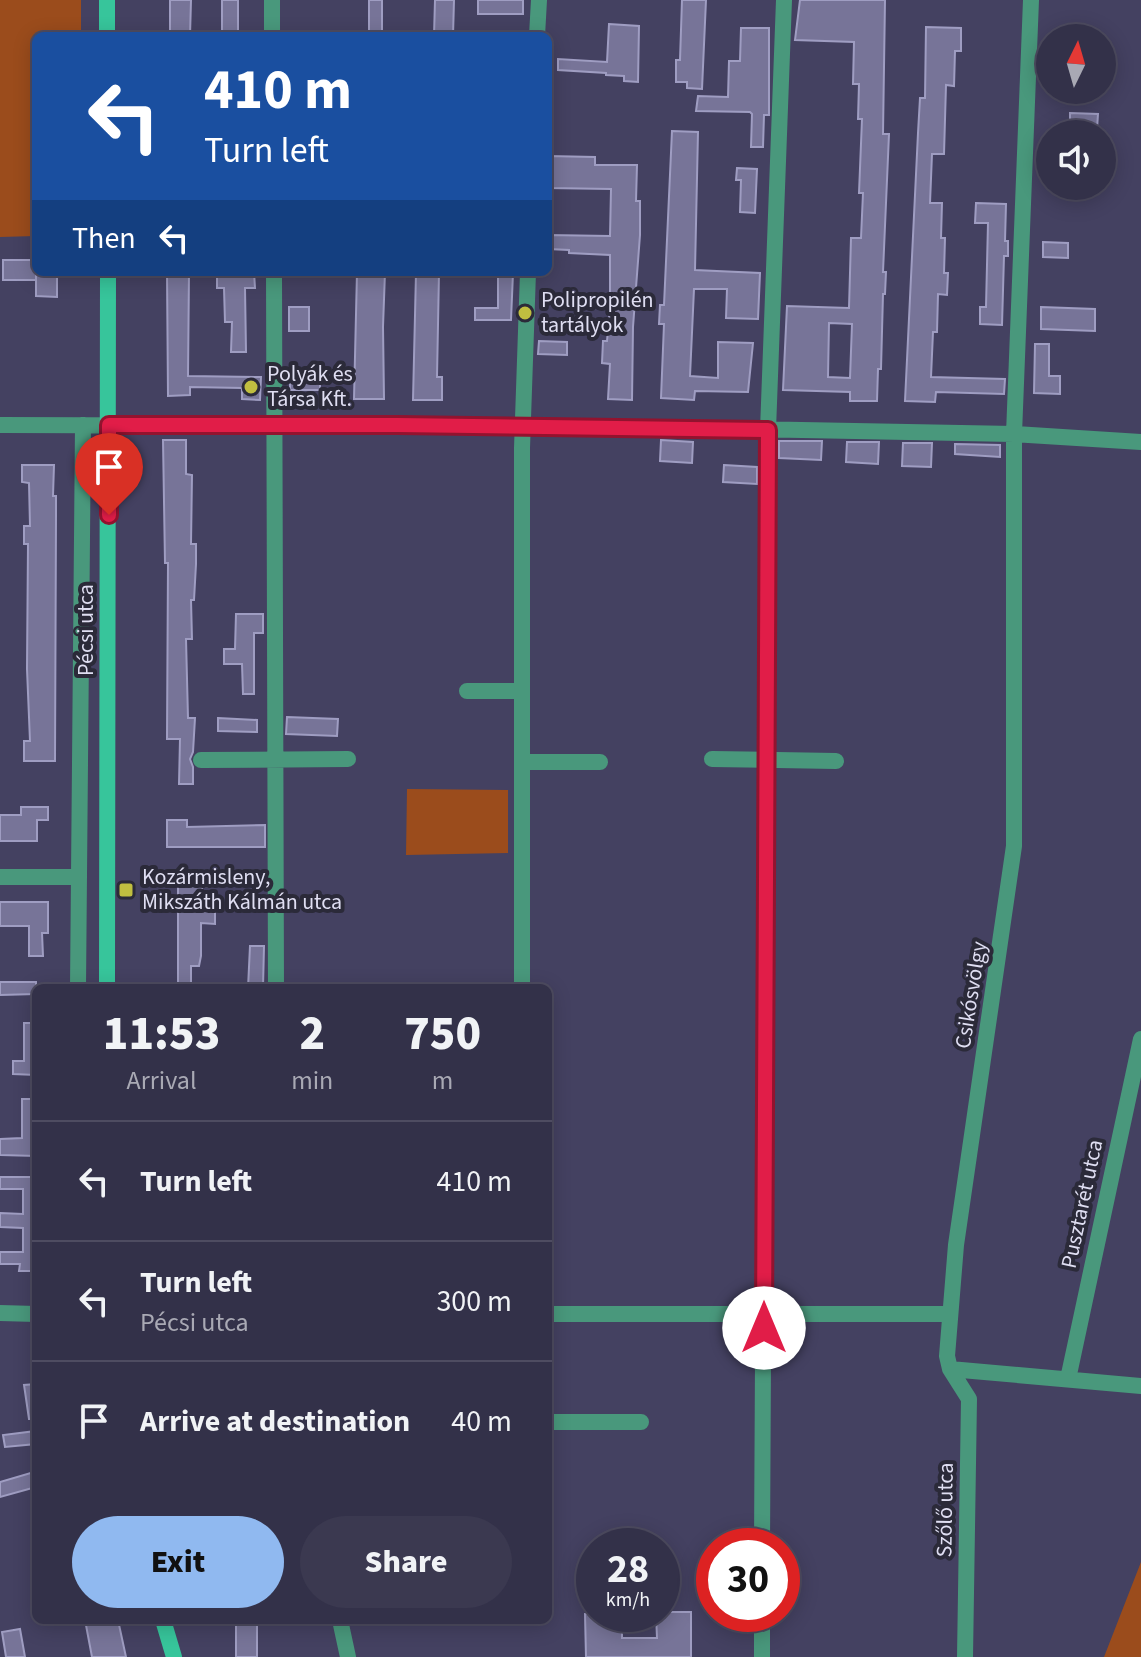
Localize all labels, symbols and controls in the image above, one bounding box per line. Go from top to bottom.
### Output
north arrow [1036,24,1116,104]
map controls [1036,24,1116,200]
text: 410 m [204,51,352,130]
icon: left [72,64,176,168]
button: sound [1036,120,1116,200]
text: Turn left [204,125,329,176]
icon: left [152,216,196,260]
text: Then [72,217,136,260]
place label: Polipropilén tartályok [541,284,654,341]
marker: Polipropilén tartályok [516,304,534,322]
place label: Polyák és Társa Kft. [267,358,353,415]
marker: Polyák és Társa Kft. [242,378,260,396]
pin [75,433,143,515]
icon: arrive [87,445,131,489]
street label: Pécsi utca [70,584,102,676]
place label: Kozármisleny, Mikszáth Kálmán utca [142,861,342,918]
marker: Kozármisleny, Mikszáth Kálmán utca [117,881,135,899]
street label: Csikósvölgy [947,938,995,1051]
text: 11:53 [103,1000,220,1068]
text: 2 [299,1000,325,1068]
text: 750 [404,1000,481,1068]
text: Arrival [127,1062,197,1099]
text: min [291,1062,333,1099]
text: m [432,1062,453,1099]
street label: Pusztarét utca [1053,1137,1111,1271]
icon: left [72,1159,116,1203]
text: Turn left [140,1160,252,1203]
text: 410 m [436,1160,512,1203]
text: Turn left [140,1261,252,1304]
icon: left [72,1279,116,1323]
text: 300 m [436,1280,512,1323]
position arrow [722,1286,806,1370]
text: Pécsi utca [140,1304,249,1341]
icon: arrive [72,1399,116,1443]
text: Arrive at destination [140,1400,410,1443]
text: 40 m [451,1400,512,1443]
street label: Szőlő utca [928,1462,962,1558]
button: Exit [72,1516,284,1608]
button: Share [300,1516,512,1608]
speed limit sign: 30 [696,1528,800,1632]
text: 28 [607,1541,649,1598]
text: km/h [606,1586,650,1614]

